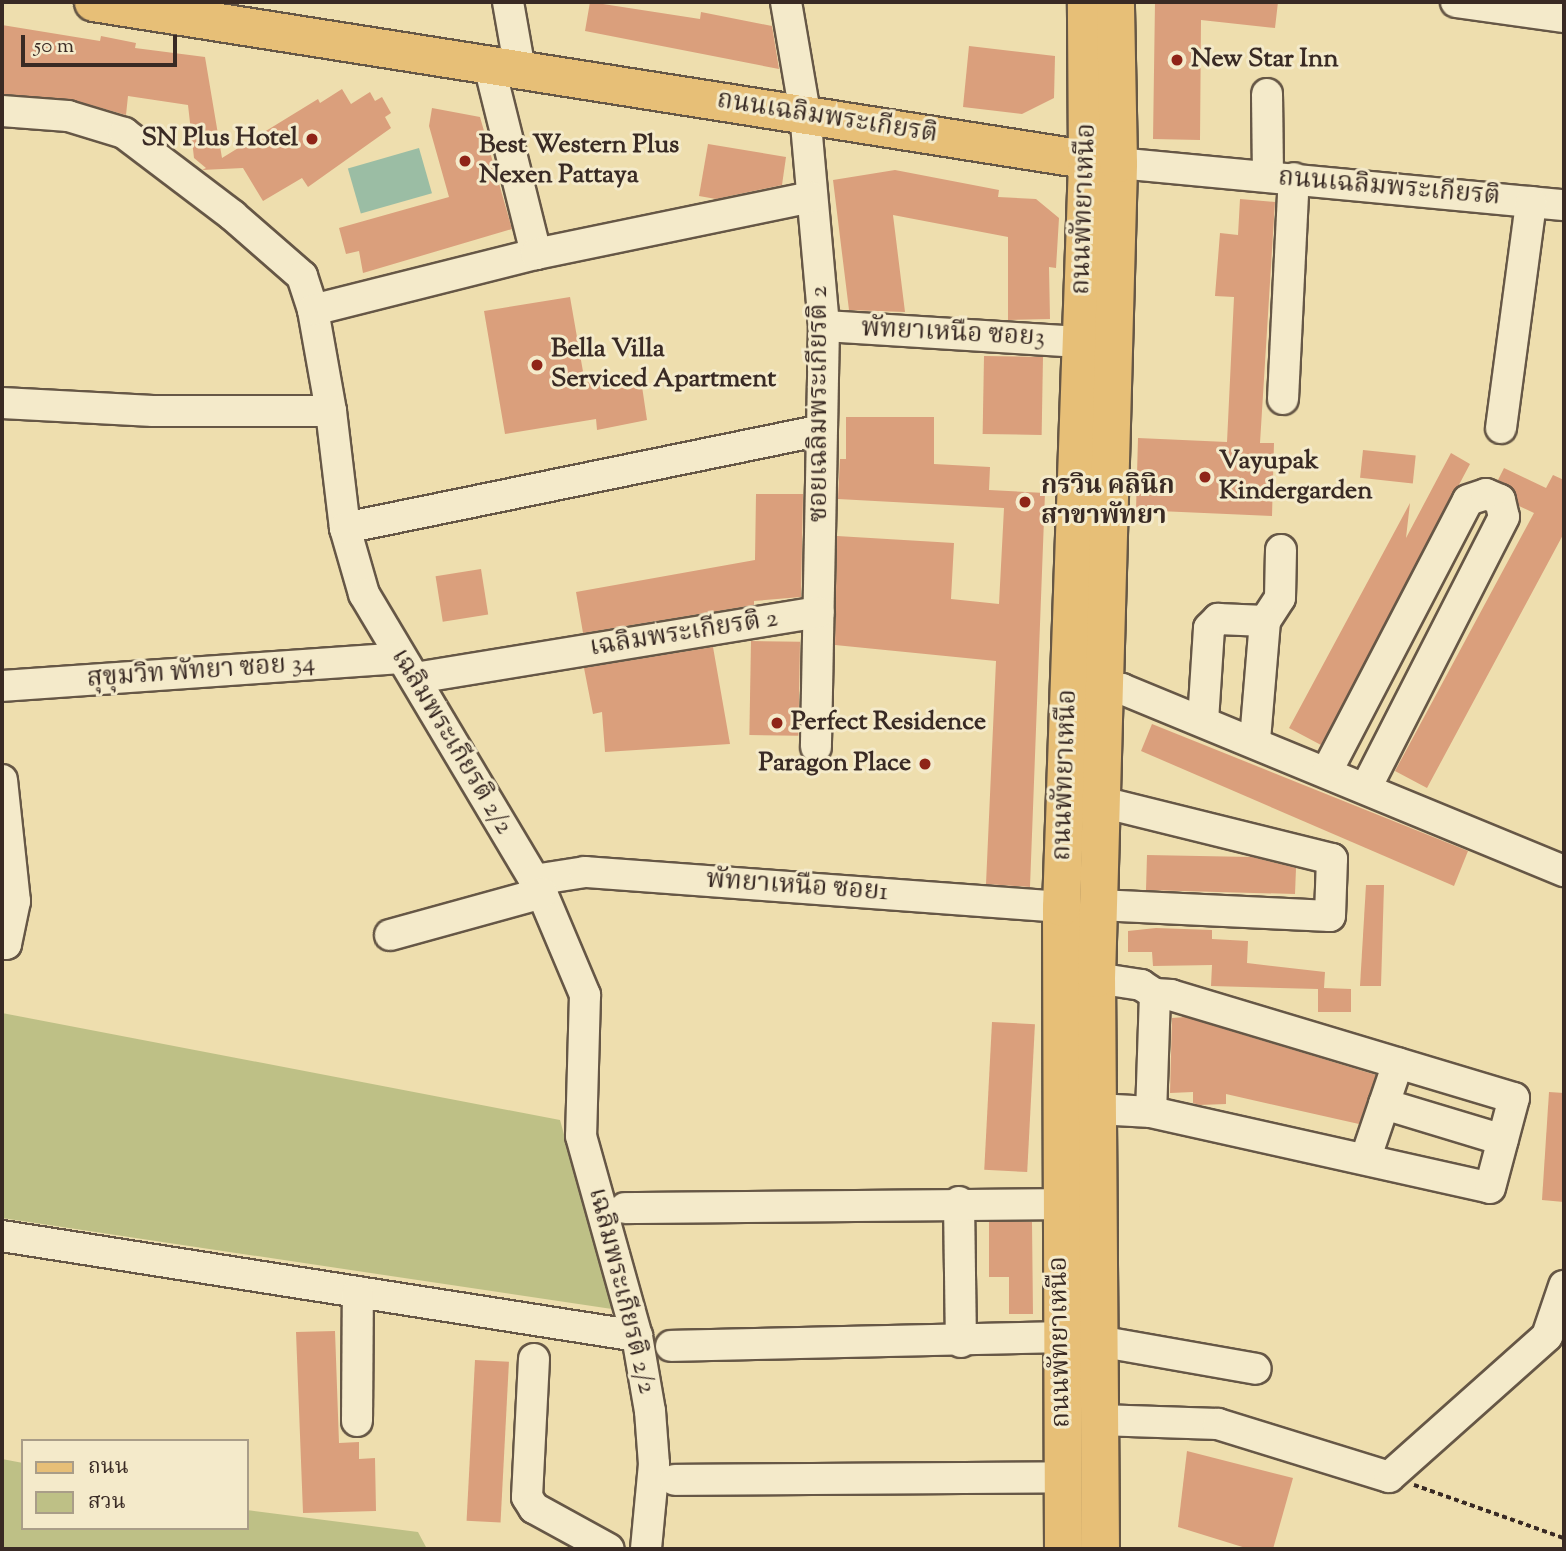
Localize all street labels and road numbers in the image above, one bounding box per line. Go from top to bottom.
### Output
street label: ถนนเฉลิมพระเกียรติ [715,85,939,151]
street label: ถนนพัทยาเหนือ [1066,123,1104,295]
street label: ถนนเฉลิมพระเกียรติ [1277,163,1501,213]
street label: ซอยเฉลิมพระเกียรติ 2 [804,286,836,522]
street label: พัทยาเหนือ ซอย3 [860,314,1046,354]
street label: เฉลิมพระเกียรติ 2 [588,604,780,664]
street label: เฉลิมพระเกียรติ 2/2 [383,643,519,841]
street label: สุขุมวิท พัทยา ซอย 34 [86,648,316,696]
street label: ถนนพัทยาเหนือ [1047,689,1085,861]
street label: พัทยาเหนือ ซอย1 [705,865,889,909]
street label: เฉลิมพระเกียรติ 2/2 [580,1185,662,1397]
street label: ถนนพัทยาเหนือ [1044,1256,1078,1428]

